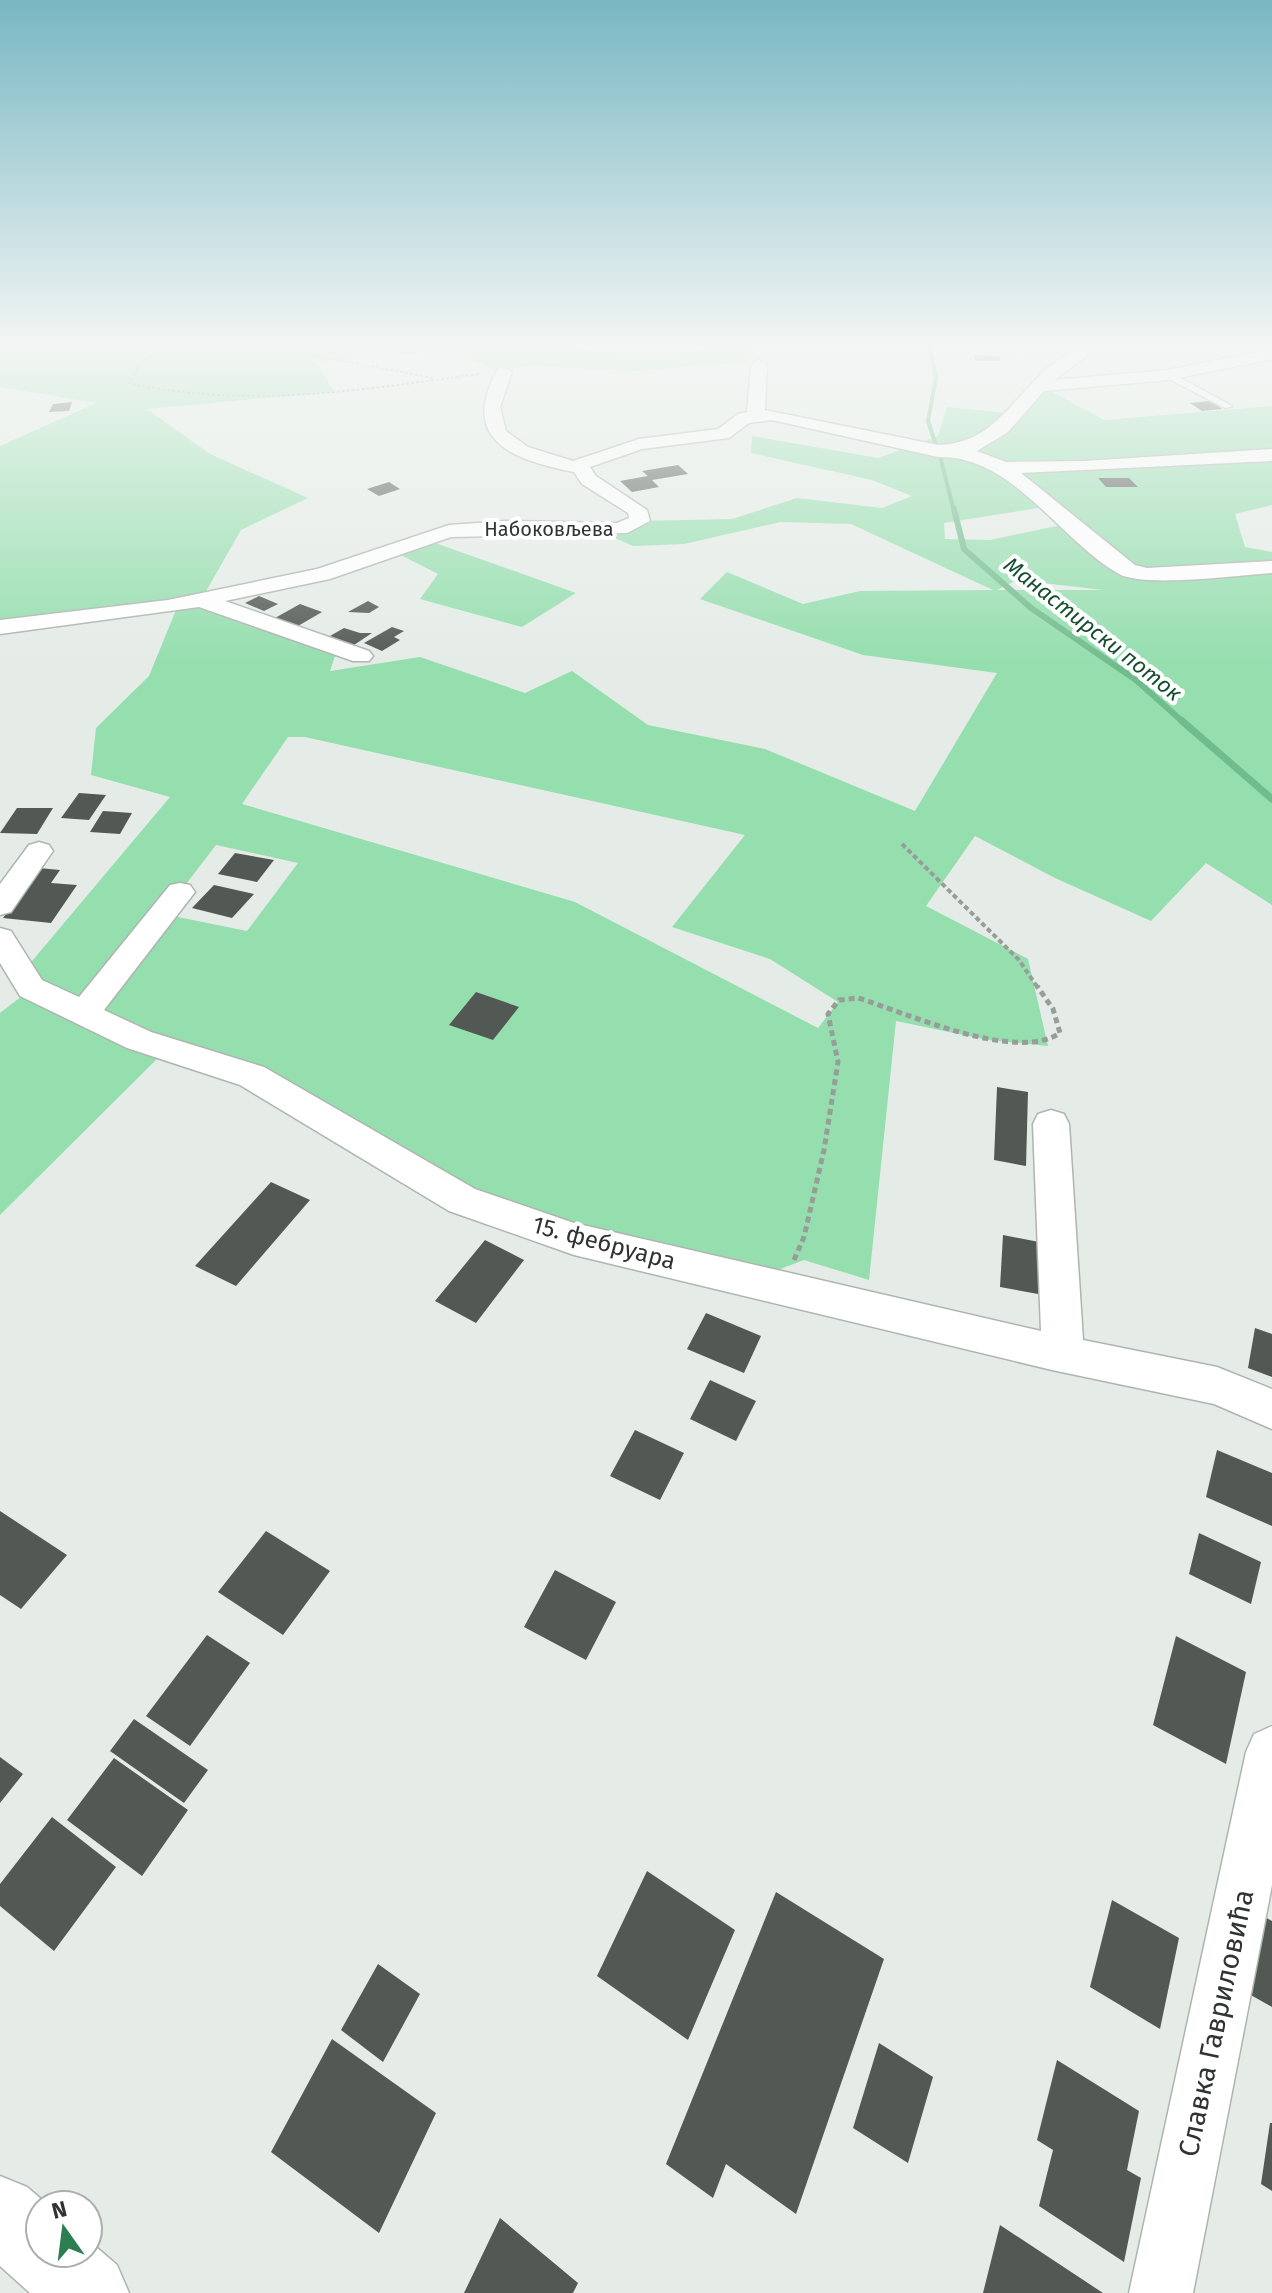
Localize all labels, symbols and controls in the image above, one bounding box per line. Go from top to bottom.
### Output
street label: Набоковљева [484,517,614,541]
water label: Манастирски поток [999,551,1188,707]
street label: 15. фебруара [529,1210,679,1276]
street label: Славка Гавриловића [1172,1886,1260,2160]
north arrow [24,2189,104,2269]
text: N [49,2195,70,2225]

